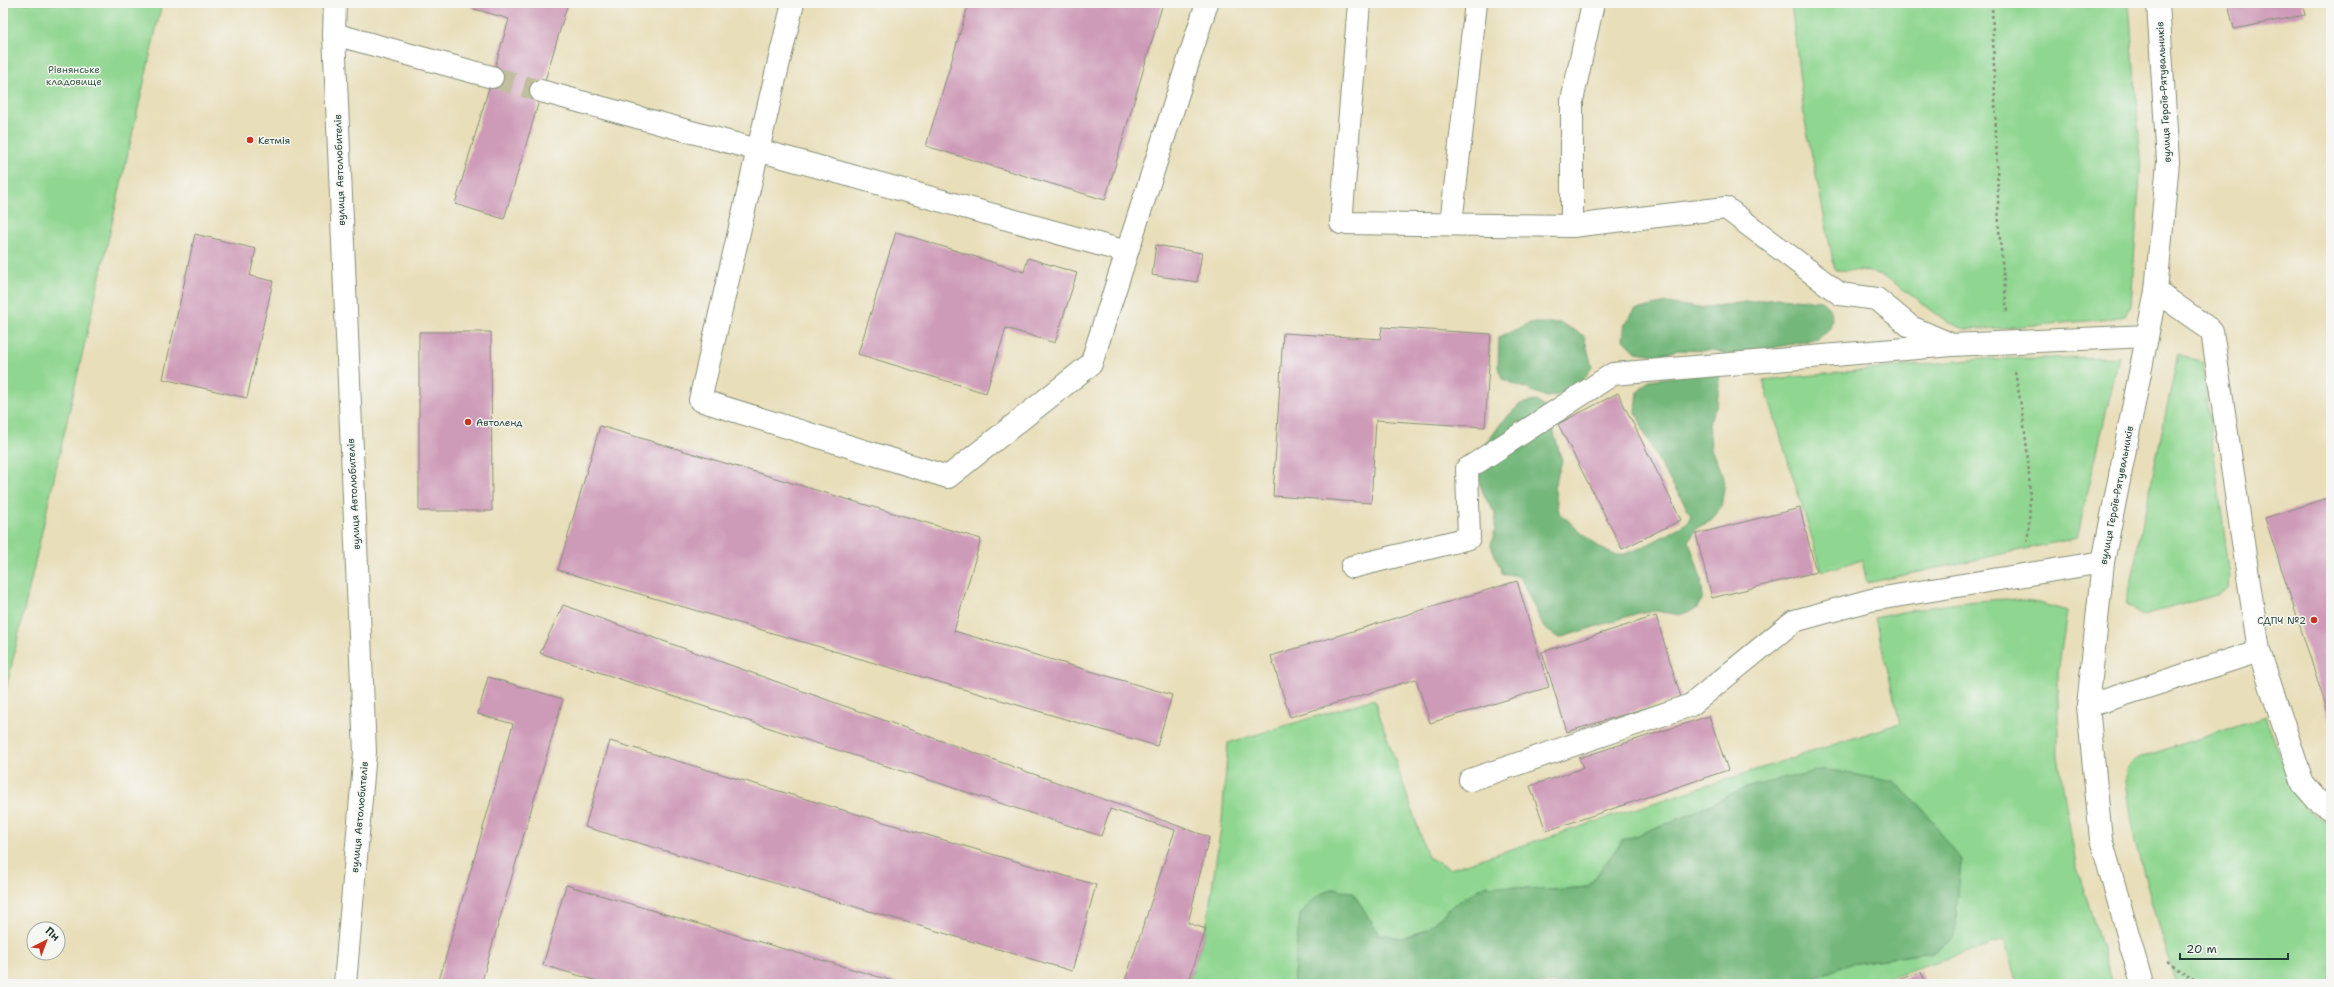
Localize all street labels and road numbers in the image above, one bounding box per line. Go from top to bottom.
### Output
street label: вулиця Героїв-Рятувальників [2153,21,2174,163]
street label: вулиця Автолюбителів [331,114,348,226]
street label: вулиця Героїв-Рятувальників [2097,425,2136,566]
street label: вулиця Автолюбителів [344,438,363,550]
street label: вулиця Автолюбителів [348,761,371,873]

